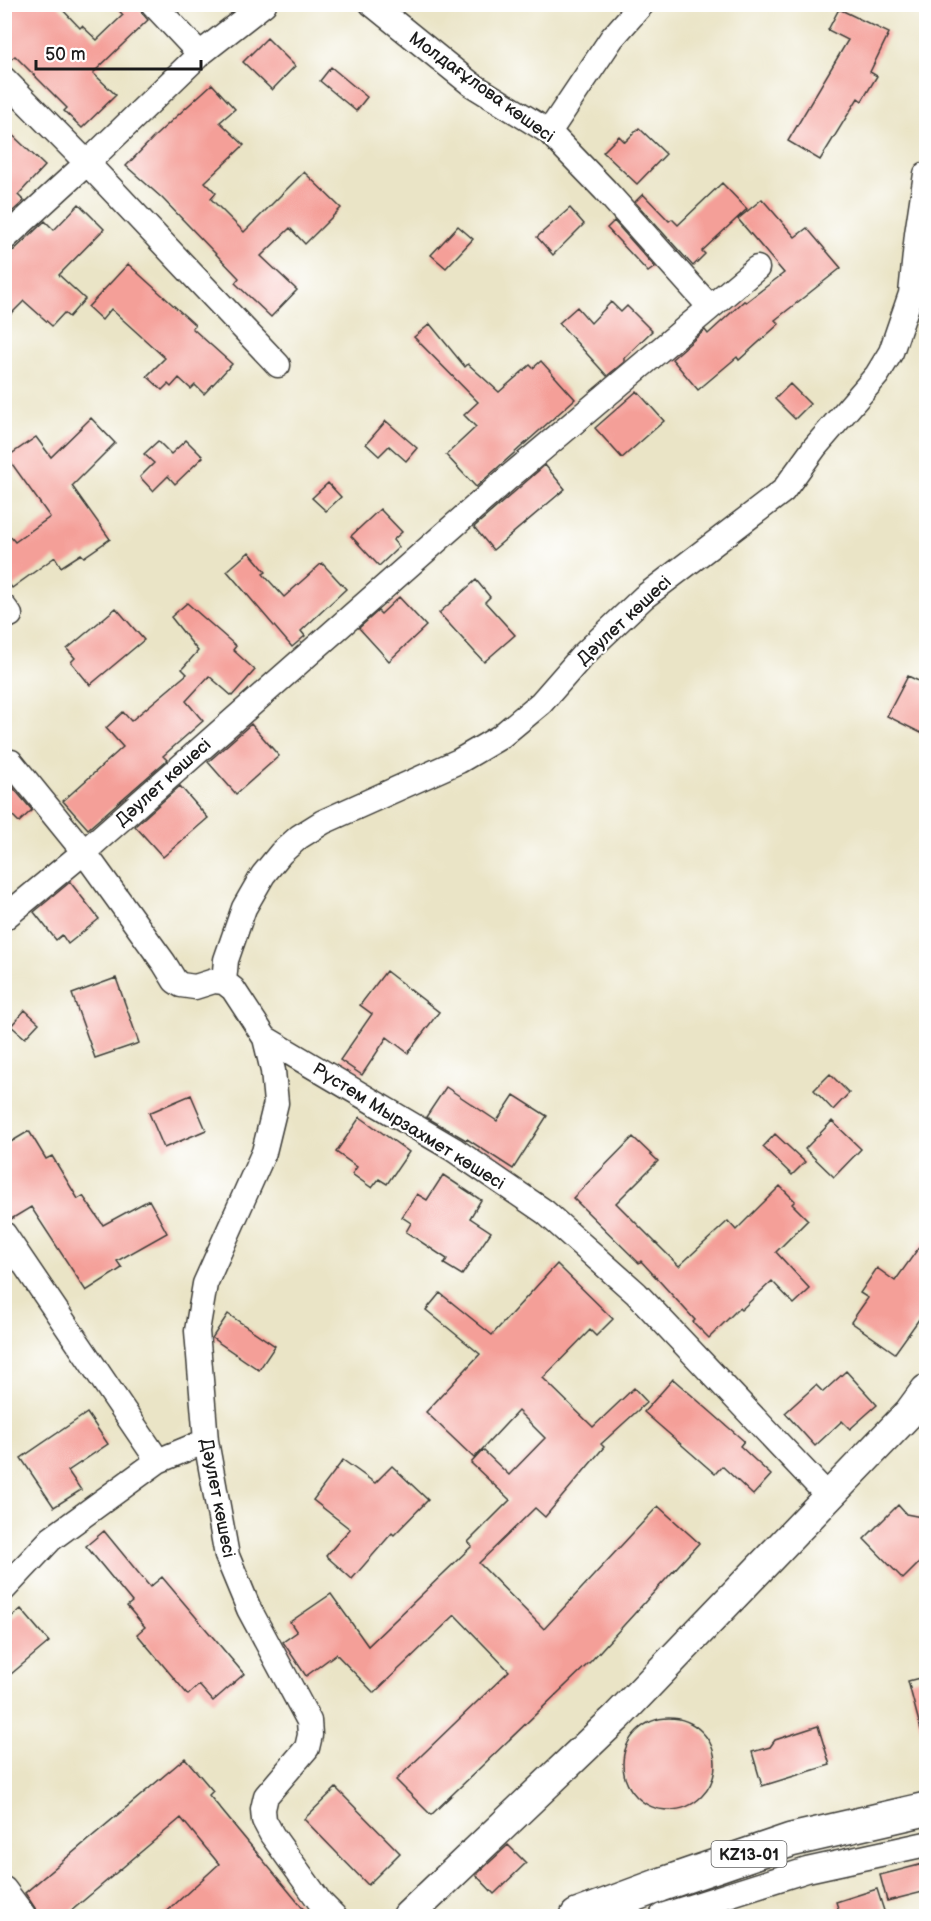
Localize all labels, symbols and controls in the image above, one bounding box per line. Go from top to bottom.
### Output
street label: Молдағұлова көшесі [405,28,558,147]
scale bar [36,33,201,71]
text: 50 m [45,44,86,65]
street label: Дәулет көшесі [573,571,676,669]
street label: Дәулет көшесі [111,734,215,831]
street label: Рүстем Мырзахмет көшесі [309,1058,509,1194]
street label: Дәулет көшесі [196,1437,239,1559]
road number: KZ13-01 [712,1841,786,1867]

